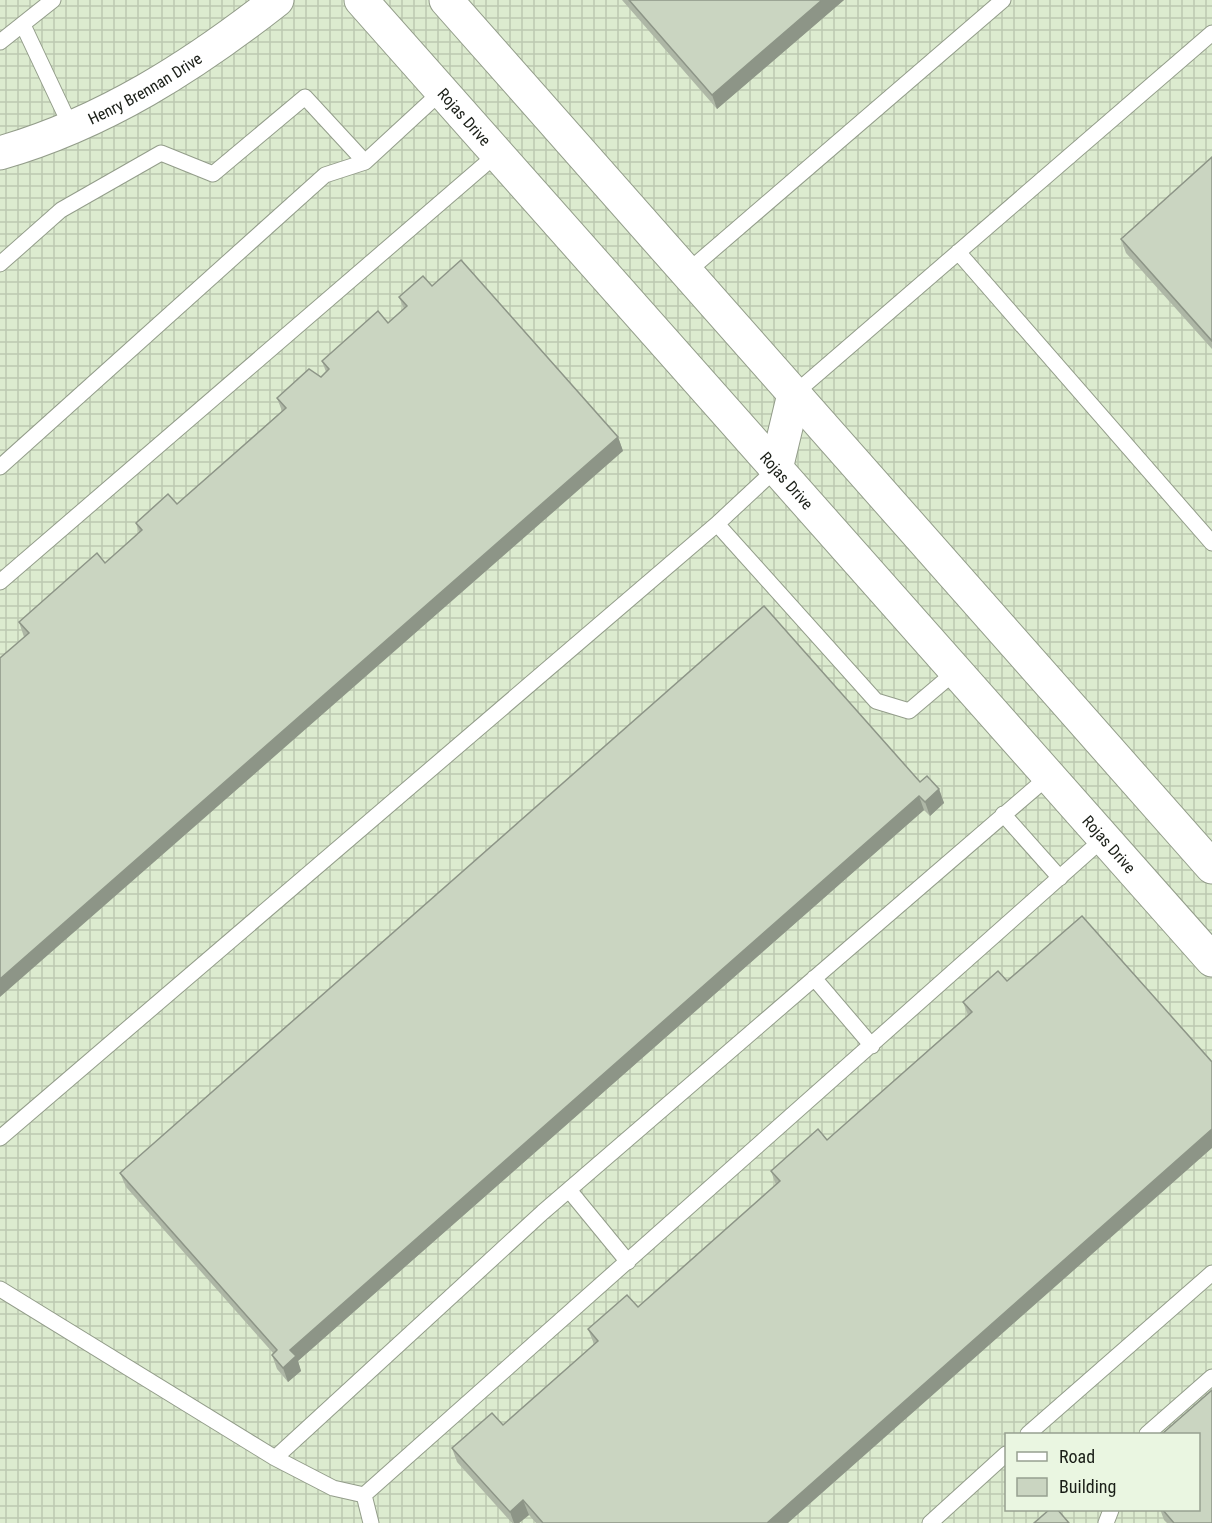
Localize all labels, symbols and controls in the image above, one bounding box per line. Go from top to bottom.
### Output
street label: Henry Brennan Drive [85,49,206,129]
street label: Rojas Drive [434,84,495,150]
street label: Rojas Drive [756,448,817,514]
street label: Rojas Drive [1078,812,1139,877]
legend [1005,1433,1200,1511]
text: Road [1059,1446,1095,1467]
text: Building [1059,1476,1116,1497]

